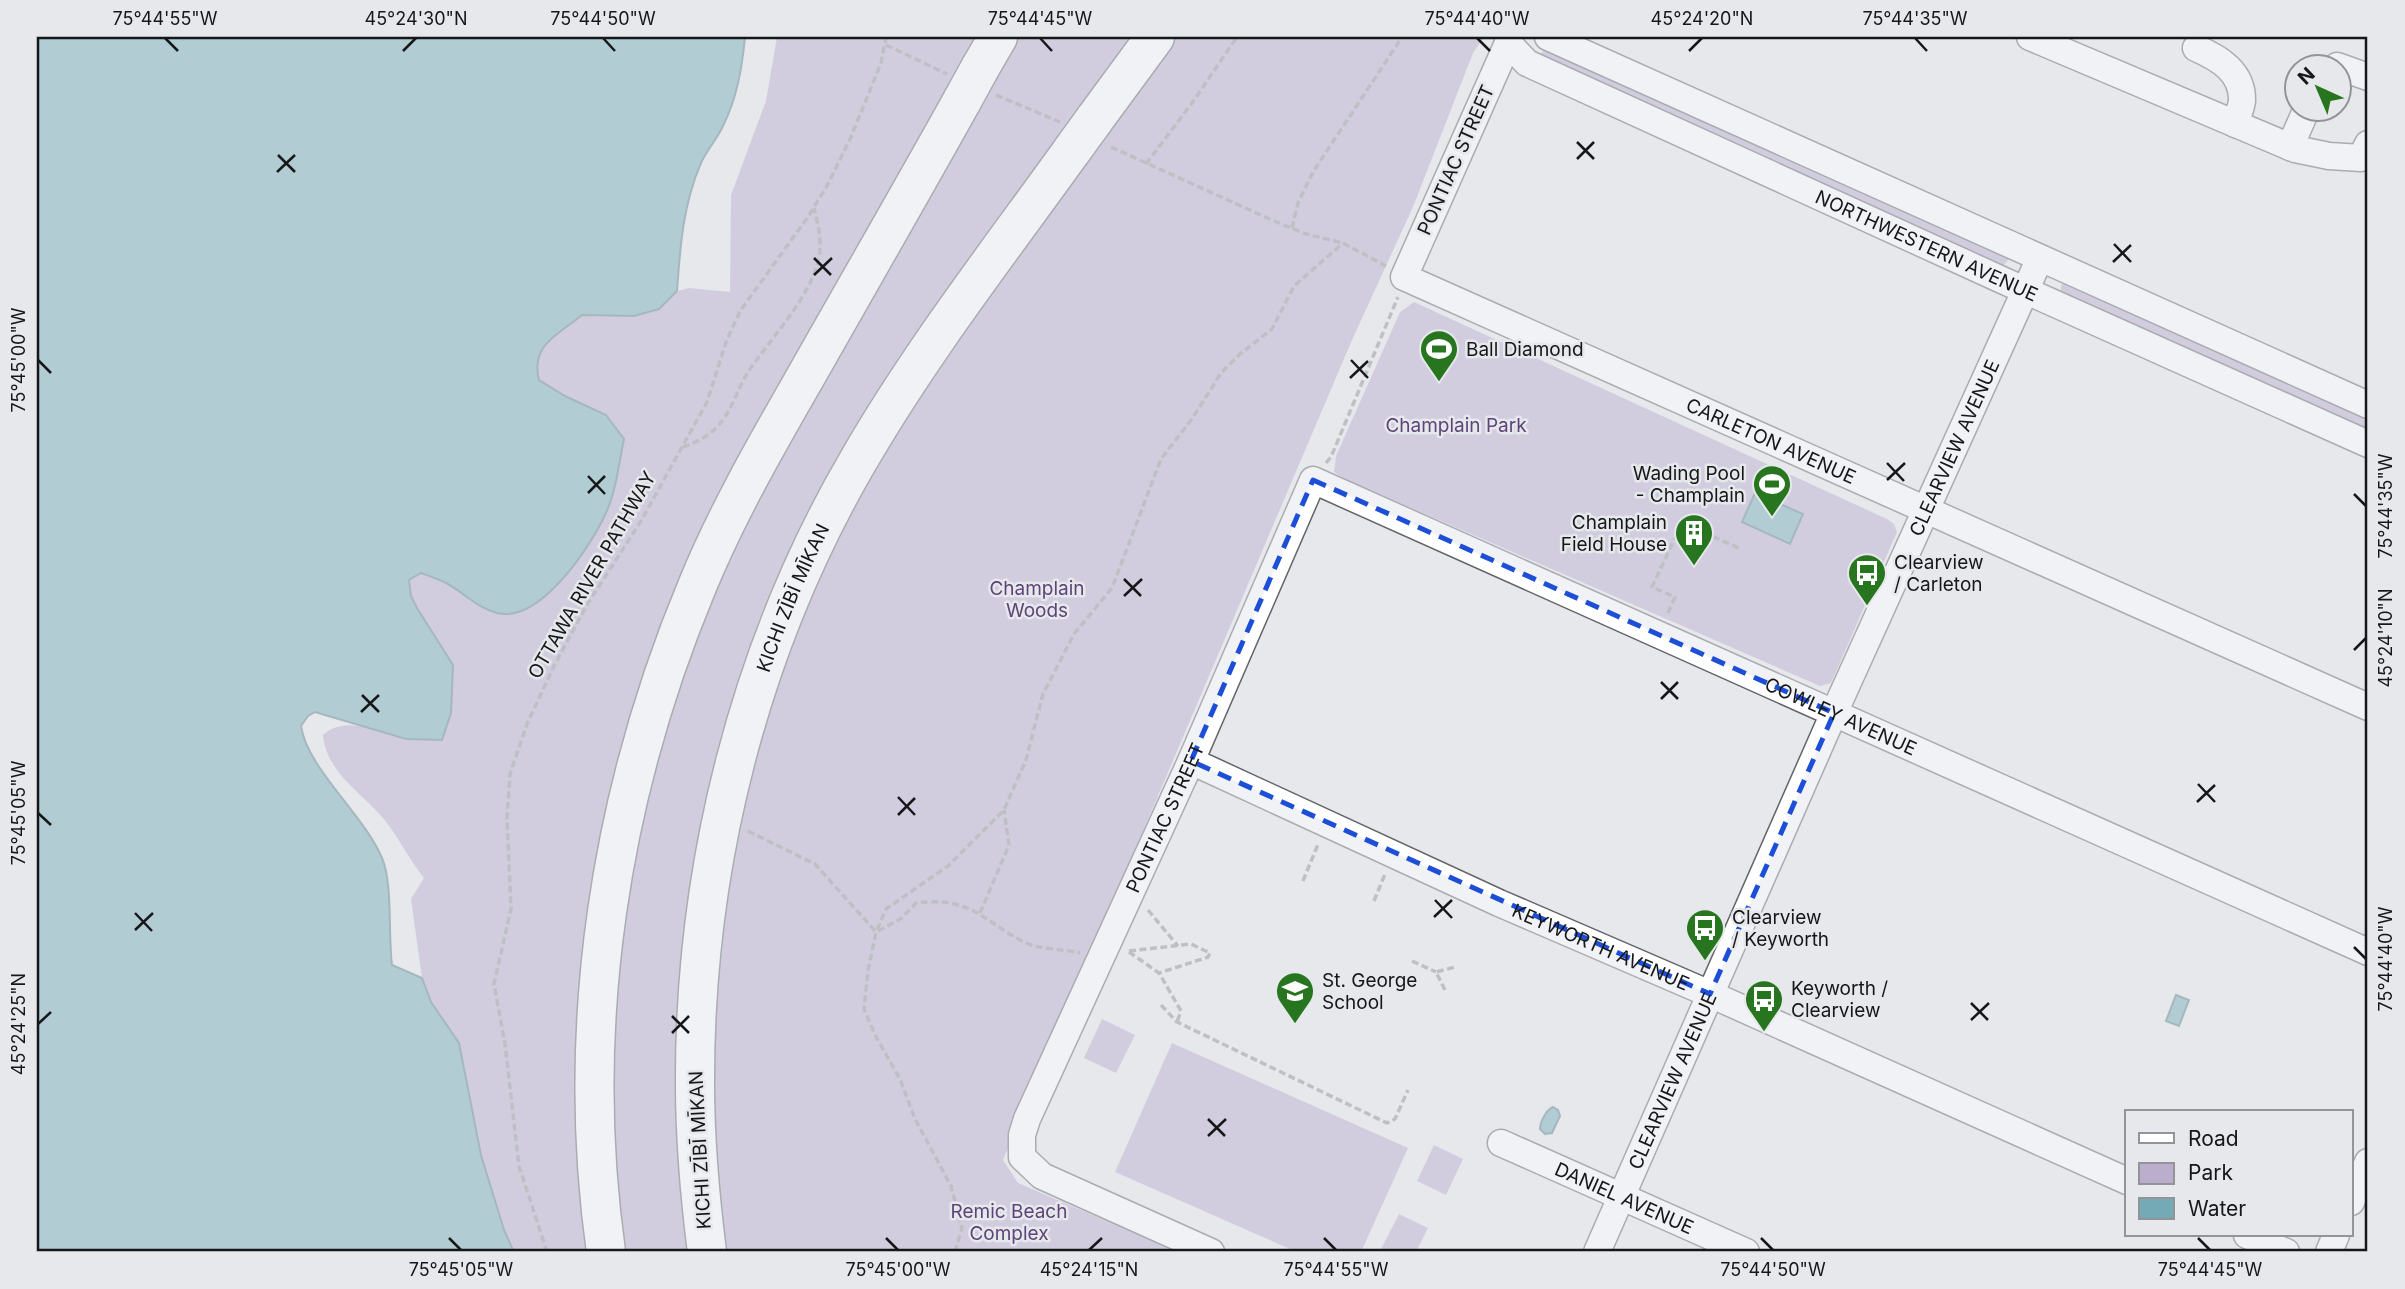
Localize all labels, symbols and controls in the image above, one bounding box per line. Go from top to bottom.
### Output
text: 75°44'55"W [113,8,218,29]
text: 45°24'30"N [365,8,467,29]
text: 75°44'50"W [550,8,656,29]
text: 75°44'45"W [988,8,1093,29]
text: 75°44'40"W [1425,8,1530,29]
text: 45°24'20"N [1651,8,1753,29]
text: 75°44'35"W [1862,8,1968,29]
north arrow [2282,52,2352,122]
text: N [2293,63,2320,89]
street label: PONTIAC STREET [1413,81,1499,239]
street label: NORTHWESTERN AVENUE [1812,185,2041,306]
text: 75°45'00"W [8,307,29,413]
sports icon: Ball Diamond [1418,328,1460,383]
place label: Ball Diamond [1466,338,1584,361]
street label: CLEARVIEW AVENUE [1904,356,2004,539]
street label: CARLETON AVENUE [1683,393,1859,489]
park label: Champlain Park [1385,414,1527,437]
text: 75°44'35"W [2375,453,2396,559]
place label: Wading Pool - Champlain [1633,462,1745,507]
sports icon: Wading Pool - Champlain [1751,463,1793,518]
street label: OTTAWA RIVER PATHWAY [523,467,661,683]
place label: Champlain Field House [1561,511,1667,556]
building icon: Champlain Field House [1673,512,1715,567]
street label: KICHI ZĪBĪ MĪKAN [751,520,834,675]
place label: Clearview / Carleton [1894,551,1983,596]
bus stop icon: Clearview / Carleton [1846,552,1888,607]
park label: Champlain Woods [989,577,1085,622]
text: 45°24'10"N [2375,588,2396,688]
street label: COWLEY AVENUE [1761,672,1920,760]
street label: PONTIAC STREET [1121,739,1209,896]
text: 75°45'05"W [8,760,29,865]
street label: KEYWORTH AVENUE [1509,899,1693,995]
place label: Clearview / Keyworth [1732,906,1829,951]
text: 75°44'40"W [2375,906,2396,1011]
bus stop icon: Clearview / Keyworth [1684,907,1726,962]
place label: St. George School [1322,969,1417,1014]
school or university icon: St. George School [1274,970,1316,1025]
text: 45°24'25"N [8,973,29,1075]
place label: Keyworth / Clearview [1791,977,1888,1022]
bus stop icon: Keyworth / Clearview [1743,978,1785,1033]
street label: CLEARVIEW AVENUE [1623,989,1721,1173]
street label: KICHI ZĪBĪ MĪKAN [684,1070,716,1230]
legend [2125,1110,2352,1236]
text: Road [2188,1126,2239,1151]
street label: DANIEL AVENUE [1551,1157,1697,1239]
text: Park [2188,1160,2233,1185]
text: Water [2188,1196,2246,1221]
park label: Remic Beach Complex [951,1200,1067,1245]
text: 75°45'05"W [409,1259,514,1280]
text: 75°45'00"W [845,1259,951,1280]
text: 45°24'15"N [1040,1259,1138,1280]
text: 75°44'55"W [1284,1259,1389,1280]
text: 75°44'50"W [1720,1259,1826,1280]
text: 75°44'45"W [2158,1259,2263,1280]

